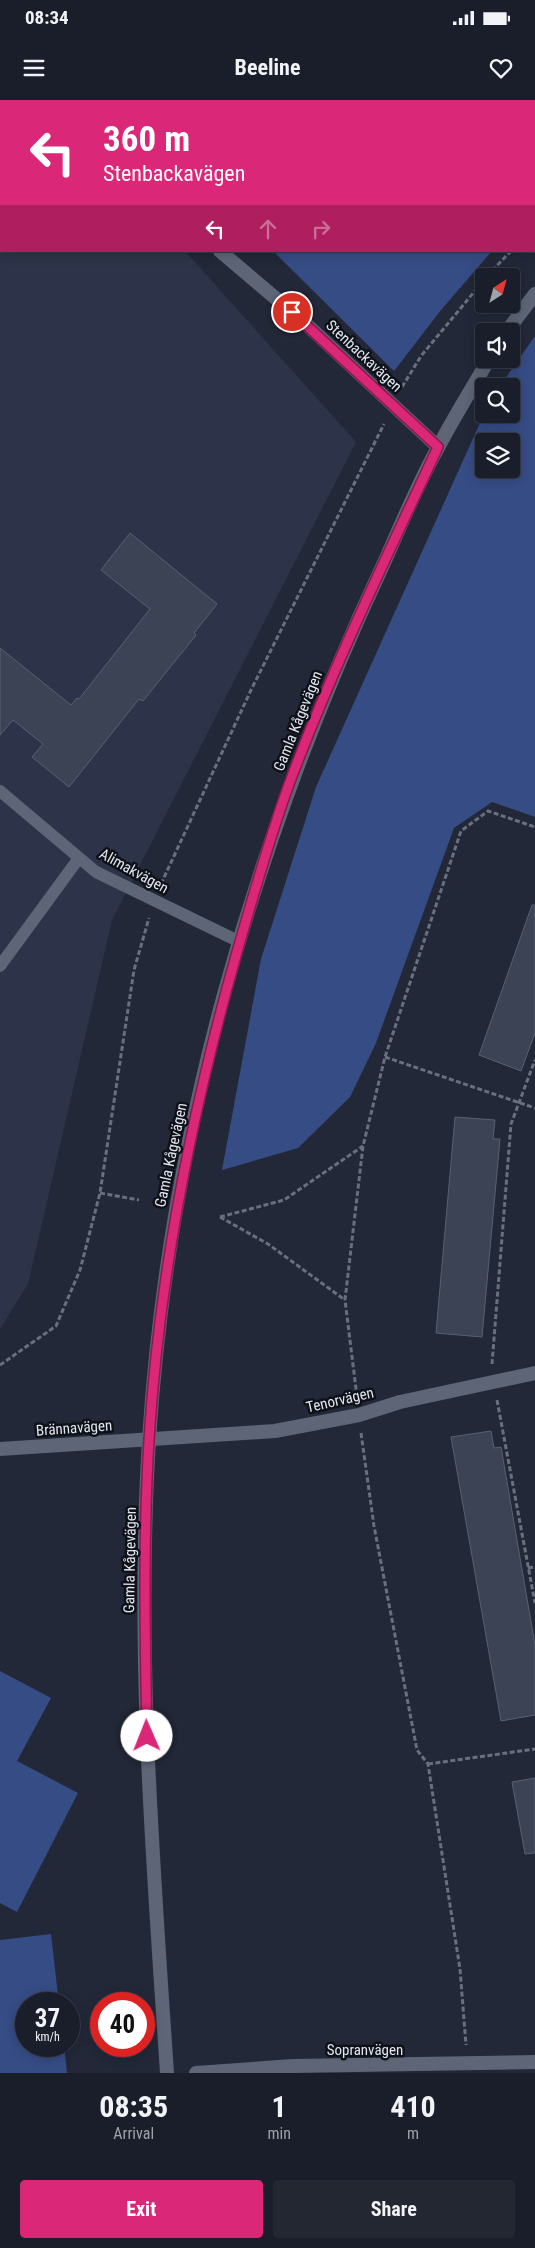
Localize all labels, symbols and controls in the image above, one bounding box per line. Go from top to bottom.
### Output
text: 08:34 [25,6,69,29]
icon: menu [20,54,48,82]
icon: heart [487,54,515,82]
text: Beeline [235,55,300,80]
text: 360 m [103,119,190,160]
icon: left [20,120,85,185]
text: Stenbackavägen [103,161,245,186]
icon: left [201,215,229,243]
icon: ahead [254,215,282,243]
icon: right [307,215,335,243]
north arrow [475,268,520,312]
map controls [475,268,520,478]
pin [271,291,313,333]
icon: arrive [278,298,306,326]
street label: Stenbackavägen [322,316,406,396]
button: sound [475,323,520,368]
button: search [475,378,520,423]
button: layers [475,433,520,478]
street label: Gamla Kågevägen [270,668,326,774]
street label: Alimakvägen [96,845,172,897]
street label: Gamla Kågevägen [151,1101,191,1209]
street label: Tenorvägen [304,1383,376,1417]
street label: Brännavägen [35,1416,113,1440]
street label: Gamla Kågevägen [120,1507,140,1613]
position arrow [120,1709,172,1761]
speed limit sign: 40 [90,1992,155,2057]
text: 37 [35,2004,60,2033]
text: km/h [35,2030,60,2044]
street label: Sopranvägen [327,2041,403,2059]
text: 08:35 [99,2089,168,2124]
text: 1 [272,2089,287,2124]
text: 410 [390,2089,436,2124]
text: Arrival [113,2124,154,2143]
text: min [267,2124,291,2143]
text: m [407,2124,419,2143]
button: Exit [20,2180,263,2238]
button: Share [273,2180,515,2238]

